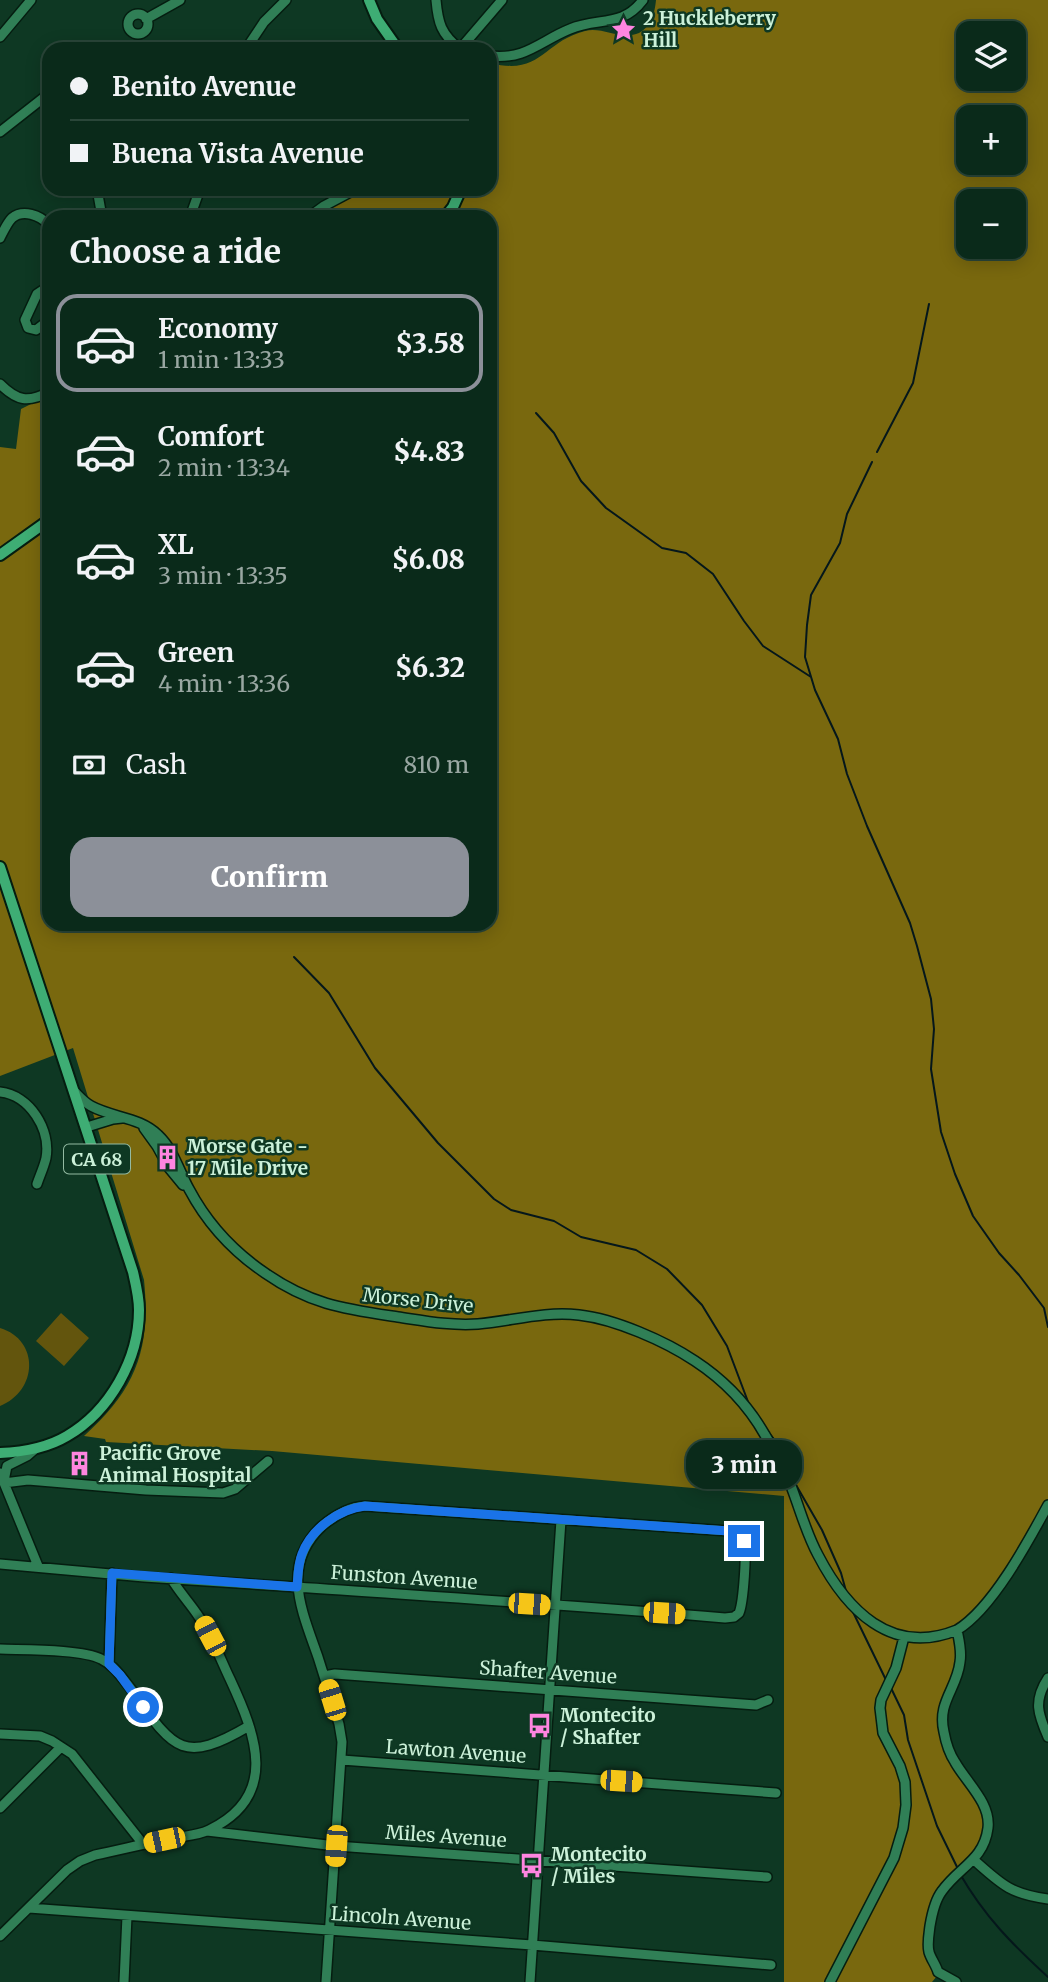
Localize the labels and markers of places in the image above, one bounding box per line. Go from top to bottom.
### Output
place label: 2 Huckleberry Hill [643,6,777,52]
place icon: 2 Huckleberry Hill [609,15,637,43]
place label: Morse Gate - 17 Mile Drive [187,1134,308,1180]
building icon: Morse Gate - 17 Mile Drive [153,1143,181,1171]
place label: Pacific Grove Animal Hospital [98,1441,251,1487]
building icon: Pacific Grove Animal Hospital [65,1450,93,1478]
place label: Montecito / Shafter [560,1703,656,1749]
bus stop icon: Montecito / Shafter [526,1712,554,1740]
place label: Montecito / Miles [551,1842,647,1888]
bus stop icon: Montecito / Miles [517,1851,545,1879]

